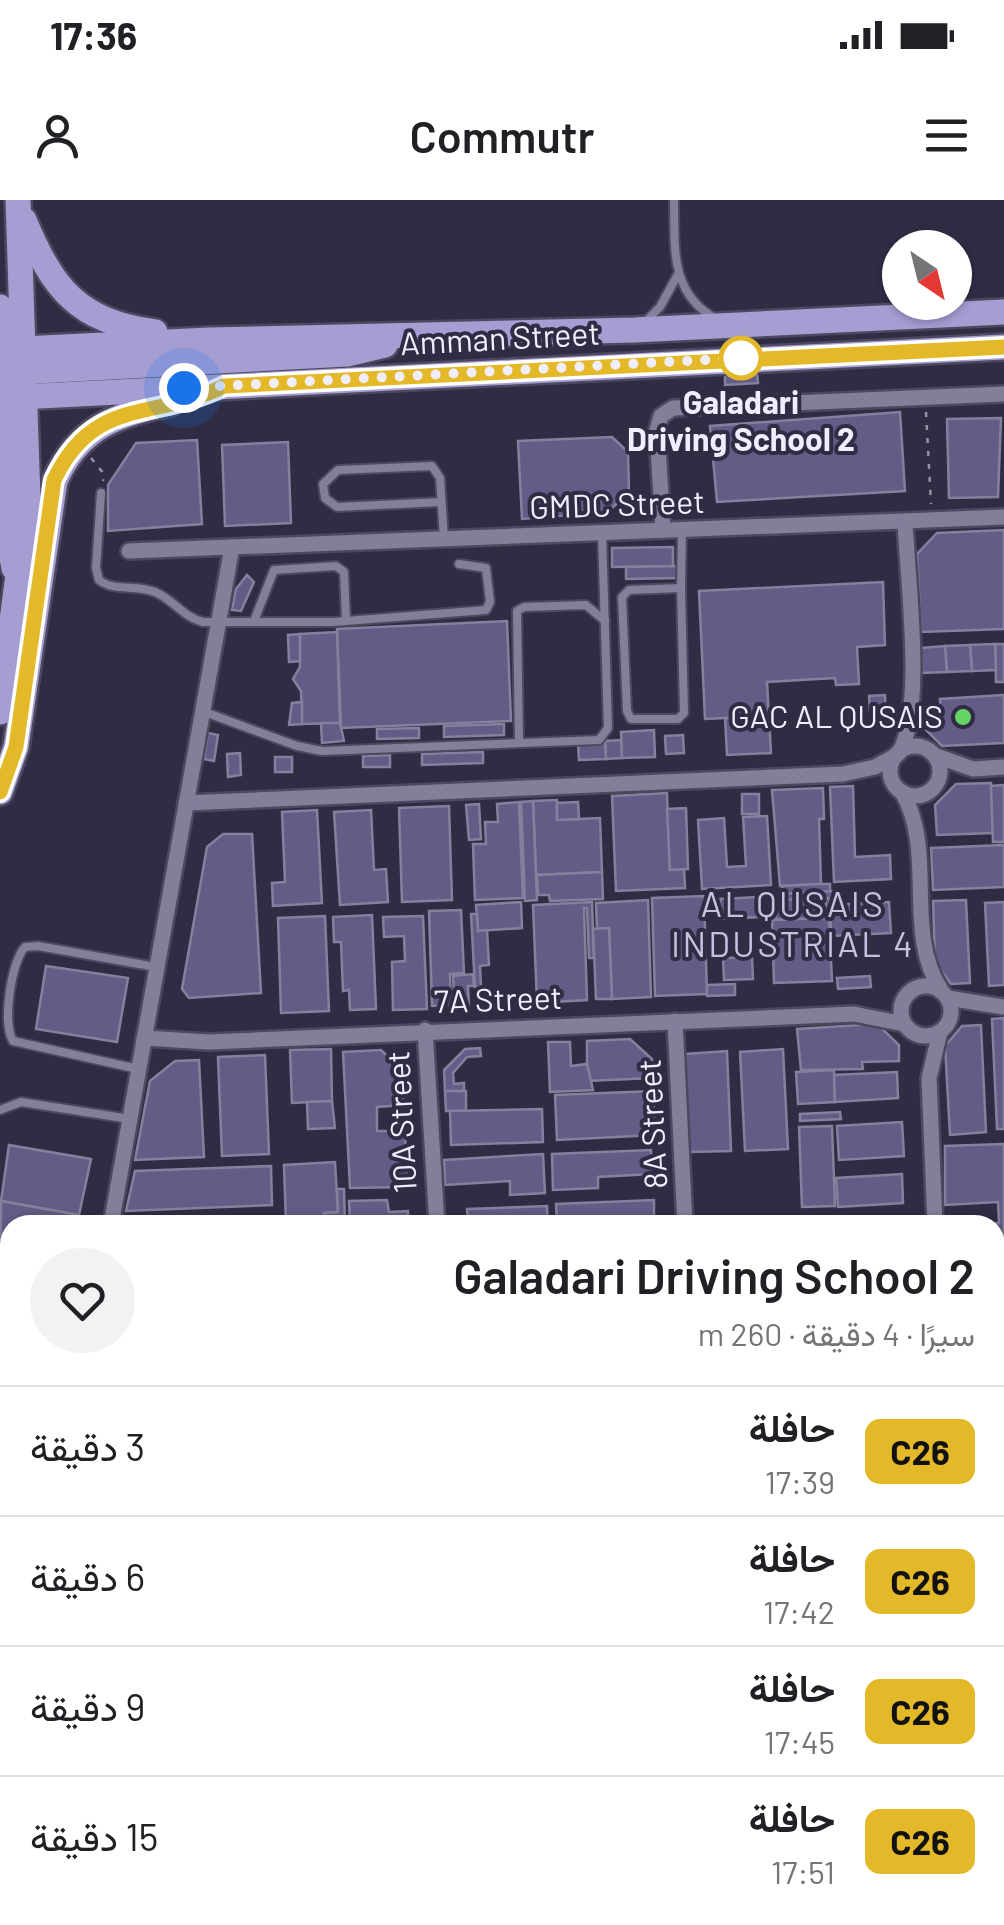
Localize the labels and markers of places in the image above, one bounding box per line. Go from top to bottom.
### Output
marker: Galadari Driving School 2 [720,337,762,379]
place label: Galadari Driving School 2 [627,382,855,457]
place label: GAC AL QUSAIS [730,696,943,734]
marker: GAC AL QUSAIS [952,706,974,728]

